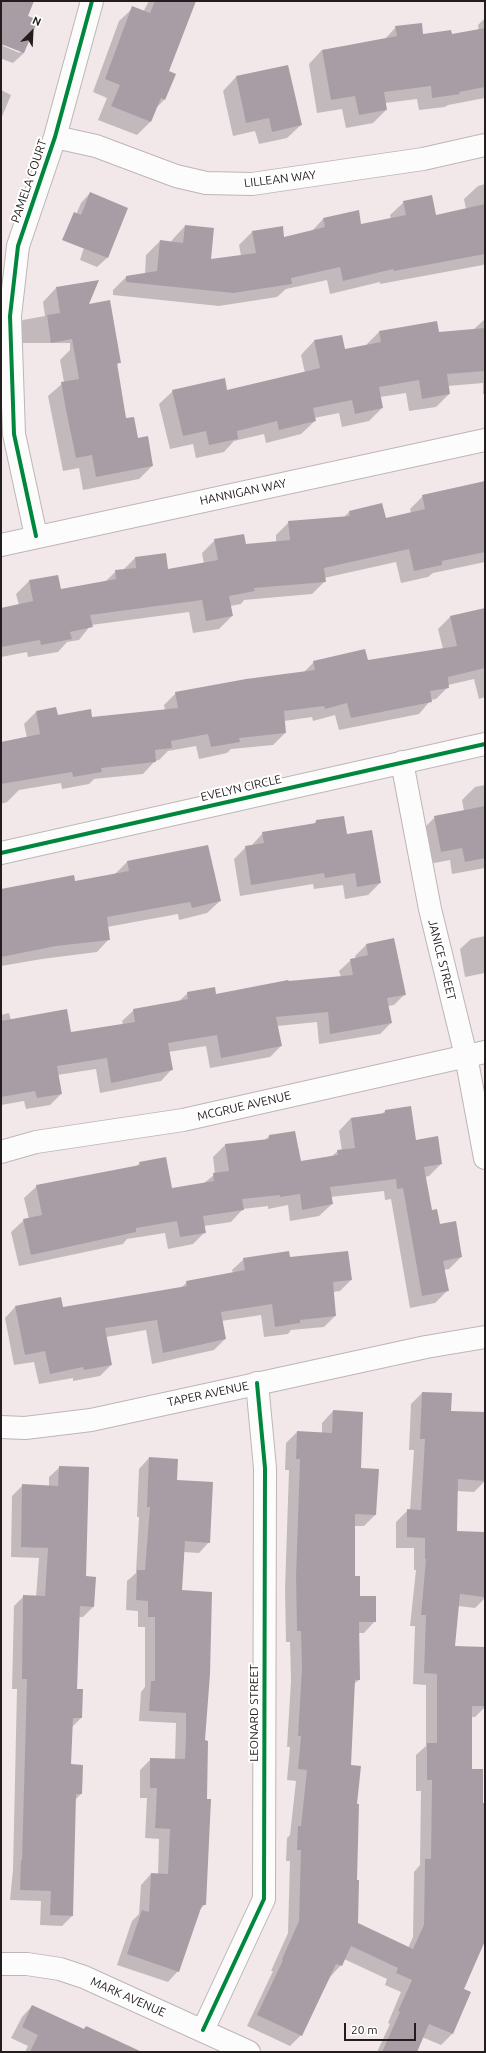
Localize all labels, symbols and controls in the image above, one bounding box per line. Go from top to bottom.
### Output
north arrow [12,12,52,52]
text: N [31,14,43,28]
street label: PAMELA COURT [8,137,50,225]
street label: LILLEAN WAY [243,167,317,191]
street label: HANNIGAN WAY [198,476,288,508]
street label: EVELYN CIRCLE [199,772,283,804]
street label: JANICE STREET [425,918,459,1002]
street label: MCGRUE AVENUE [196,1088,292,1124]
street label: TAPER AVENUE [166,1378,250,1410]
street label: LEONARD STREET [247,1664,261,1762]
street label: MARK AVENUE [88,1974,168,2020]
scale bar [346,2015,418,2041]
text: 20 m [351,2023,378,2036]

